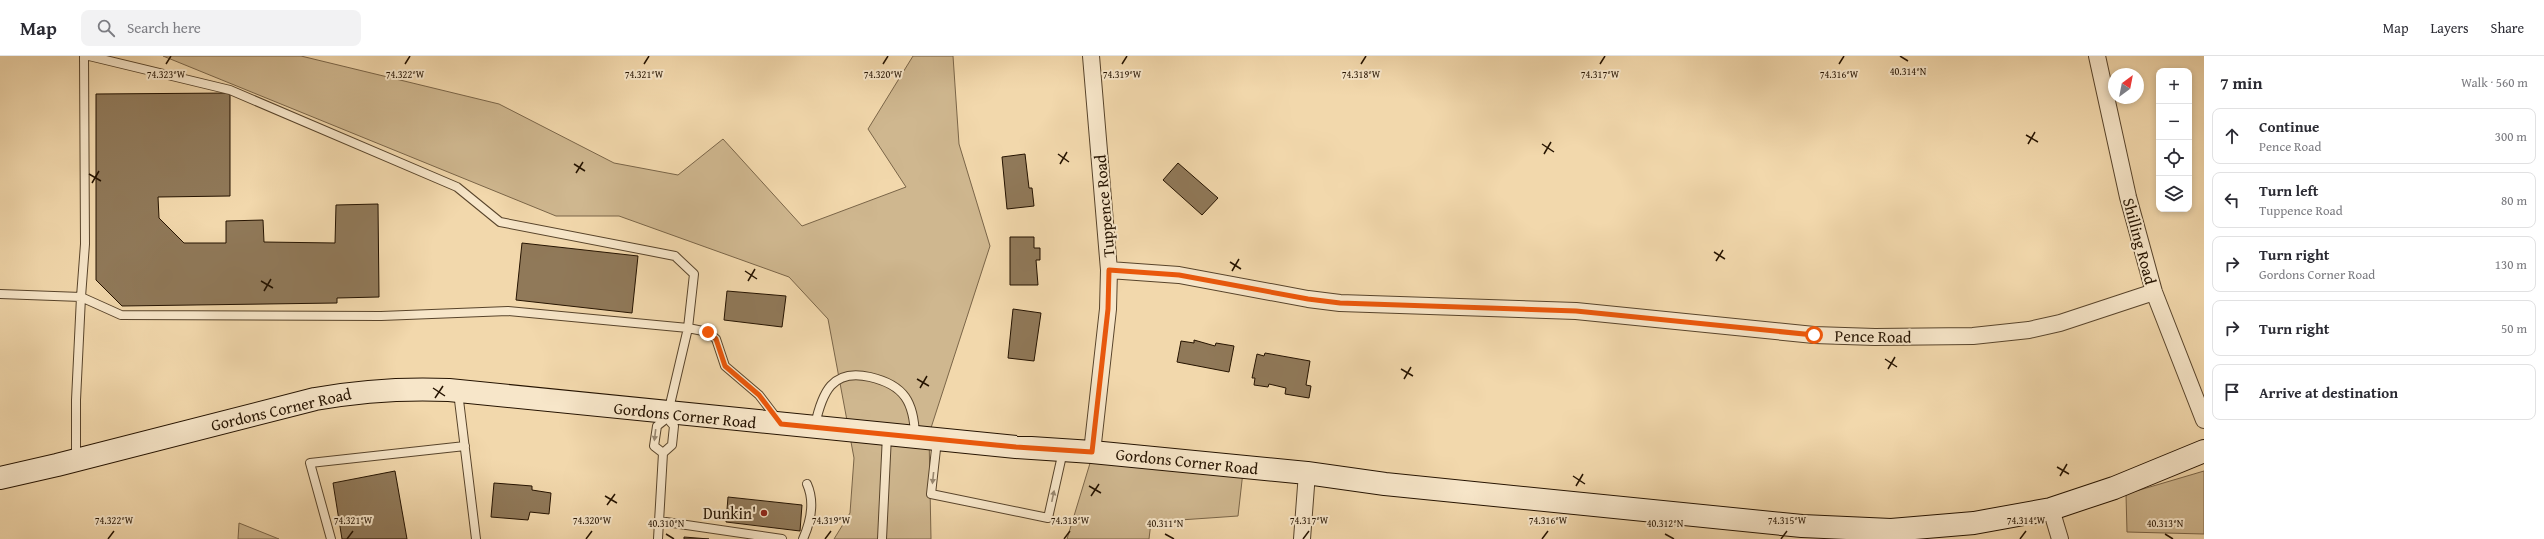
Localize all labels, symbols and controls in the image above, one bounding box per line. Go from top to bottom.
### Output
search box [81,10,361,46]
text: Map [20,14,57,42]
icon: search [95,17,117,39]
text: Search here [127,17,201,38]
text: Map [2383,18,2409,38]
text: Layers [2431,18,2469,38]
text: Share [2491,18,2524,38]
text: 40.314°N [1890,64,1927,79]
text: 74.323°W [147,67,186,82]
text: 74.322°W [386,67,425,82]
text: 74.321°W [625,67,664,82]
text: 74.320°W [864,67,903,82]
text: 74.319°W [1103,67,1142,82]
text: 74.318°W [1342,67,1381,82]
text: 74.317°W [1581,67,1620,82]
text: 74.316°W [1820,67,1859,82]
north arrow [2108,68,2144,104]
map controls [2156,68,2192,212]
button: + [2156,68,2192,104]
text: 7 min [2220,70,2262,95]
text: Walk · 560 m [2461,73,2528,92]
button: − [2156,104,2192,140]
text: Continue [2259,116,2320,137]
icon: ahead [2221,125,2243,147]
text: 300 m [2495,127,2527,146]
text: Pence Road [2259,137,2321,156]
button: locate [2156,140,2192,176]
street label: Tuppence Road [1088,153,1120,258]
button: layers [2156,176,2192,212]
text: Turn left [2259,180,2318,201]
icon: left [2221,189,2243,211]
text: 80 m [2501,191,2527,210]
street label: Shilling Road [2117,195,2163,287]
text: Tuppence Road [2259,201,2343,220]
text: Turn right [2259,244,2330,265]
icon: right [2221,253,2243,275]
text: 130 m [2495,255,2527,274]
text: Gordons Corner Road [2259,265,2375,284]
icon: right [2221,317,2243,339]
text: Turn right [2259,318,2330,339]
text: 50 m [2501,319,2527,338]
route end [699,323,717,341]
street label: Pence Road [1834,323,1912,349]
route start [1805,326,1823,344]
street label: Gordons Corner Road [209,381,354,437]
icon: arrive [2221,381,2243,403]
text: Arrive at destination [2259,382,2398,403]
street label: Gordons Corner Road [613,396,758,434]
one-way arrow [652,429,659,441]
street label: Gordons Corner Road [1115,442,1260,480]
one-way arrow [930,472,936,484]
one-way arrow [1050,490,1056,503]
place label: Dunkin' [703,501,756,525]
marker: Dunkin' [759,508,769,518]
text: 74.322°W [95,513,134,528]
text: 74.321°W [334,513,373,528]
text: 74.320°W [573,513,612,528]
text: 74.319°W [812,513,851,528]
text: 74.318°W [1051,513,1090,528]
text: 74.317°W [1290,513,1329,528]
text: 74.316°W [1529,513,1568,528]
text: 74.315°W [1768,513,1807,528]
text: 74.314°W [2007,513,2046,528]
text: 40.310°N [648,516,685,531]
text: 40.311°N [1147,516,1184,531]
text: 40.312°N [1647,516,1684,531]
text: 40.313°N [2147,516,2184,531]

